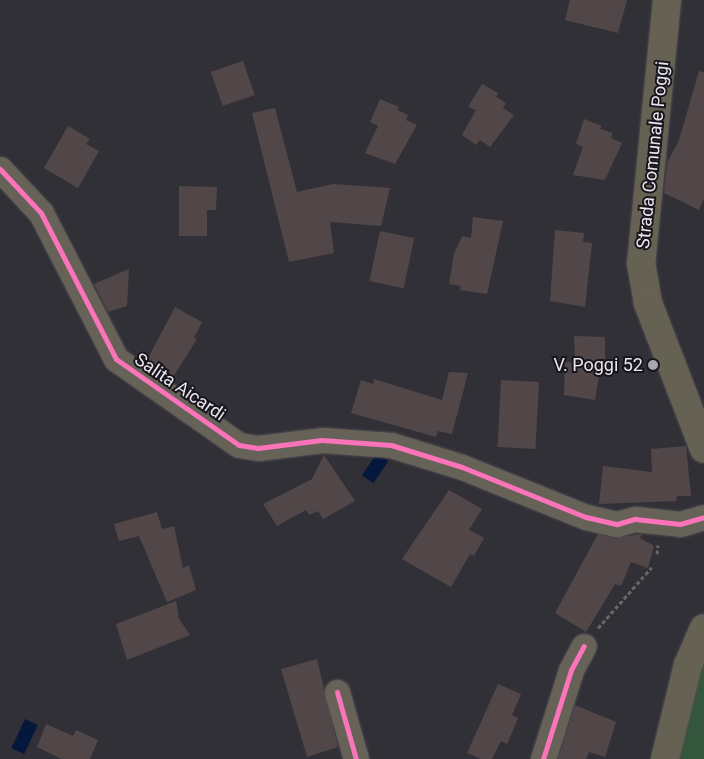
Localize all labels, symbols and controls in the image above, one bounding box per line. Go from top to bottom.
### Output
street label: Strada Comunale Poggi [632,60,674,250]
street label: Salita Aicardi [130,349,230,425]
place label: V. Poggi 52 [554,354,643,376]
marker: V. Poggi 52 [647,359,659,371]

